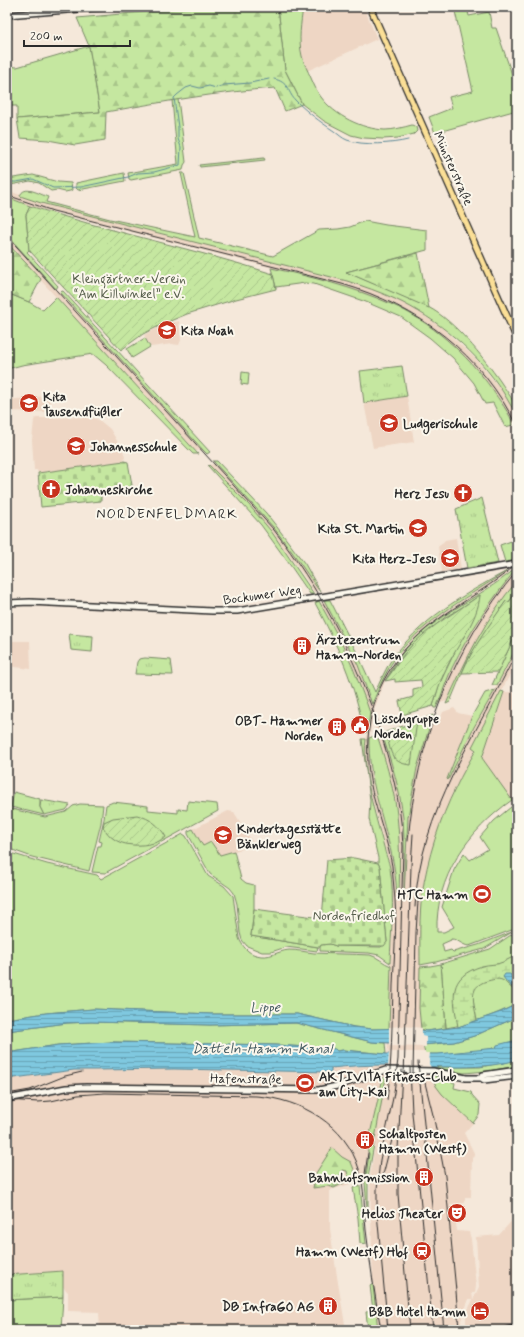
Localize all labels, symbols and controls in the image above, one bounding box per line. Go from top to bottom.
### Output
scale bar [24,22,130,48]
text: 200 m [30,29,63,45]
street label: Münsterstraße [429,129,477,208]
park label: Kleingärtner-Verein “Am Killwinkel” e.V. [72,271,186,303]
school or university icon: Kita Noah [156,319,178,341]
place label: Kita Noah [181,323,234,340]
place label: Kita Tausendfüßler [43,389,123,421]
school or university icon: Kita Tausendfüßler [18,392,40,414]
school or university icon: Ludgerischule [378,412,400,434]
place label: Ludgerischule [403,416,478,435]
school or university icon: Johannesschule [65,435,87,457]
place label: Johannesschule [90,439,177,456]
church icon: Johanneskirche [40,478,62,500]
place label: Johanneskirche [65,482,153,499]
church icon: Herz Jesu [452,482,474,504]
place label: Herz Jesu [395,486,449,503]
district label: NORDENFELDMARK [96,505,238,523]
school or university icon: Kita St. Martin [407,517,429,539]
place label: Kita St. Martin [318,521,404,538]
school or university icon: Kita Herz-Jesu [439,547,461,569]
place label: Kita Herz-Jesu [352,551,436,568]
street label: Bockumer Weg [222,582,302,609]
place label: Ärztezentrum Hamm-Norden [316,632,402,664]
building icon: Ärztezentrum Hamm-Norden [291,635,313,657]
place label: Löschgruppe Norden [374,711,439,743]
place label: OBT- Hammer Norden [235,713,324,745]
public building icon: Löschgruppe Norden [349,714,371,736]
building icon: OBT- Hammer Norden [326,716,348,738]
place label: Kindertagesstätte Bänklerweg [237,821,342,855]
school or university icon: Kindertagesstätte Bänklerweg [212,824,234,846]
sports icon: HTC Hamm [471,883,493,905]
place label: HTC Hamm [397,887,468,904]
park label: Nordenfriedhof [313,908,396,925]
water label: Lippe [250,999,281,1017]
water label: Datteln-Hamm-Kanal [192,1040,334,1058]
place label: AKTIVITA Fitness-Club am City-Kai [319,1069,457,1101]
street label: Hafenstraße [210,1070,282,1089]
sports icon: AKTIVITA Fitness-Club am City-Kai [294,1072,316,1094]
place label: Schaltposten Hamm (Westf) [379,1126,467,1158]
building icon: Schaltposten Hamm (Westf) [354,1129,376,1151]
building icon: Bahnhofsmission [413,1166,435,1188]
place label: Bahnhofsmission [308,1170,411,1187]
theatre icon: Helios Theater [446,1202,468,1224]
place label: Helios Theater [362,1206,444,1223]
station icon: Hamm (Westf) Hbf [411,1240,433,1262]
place label: Hamm (Westf) Hbf [296,1244,408,1261]
building icon: DB InfraGO AG [317,1295,339,1317]
place label: DB InfraGO AG [222,1299,314,1316]
hotel icon: B&B Hotel Hamm [469,1300,491,1322]
place label: B&B Hotel Hamm [369,1304,466,1321]

